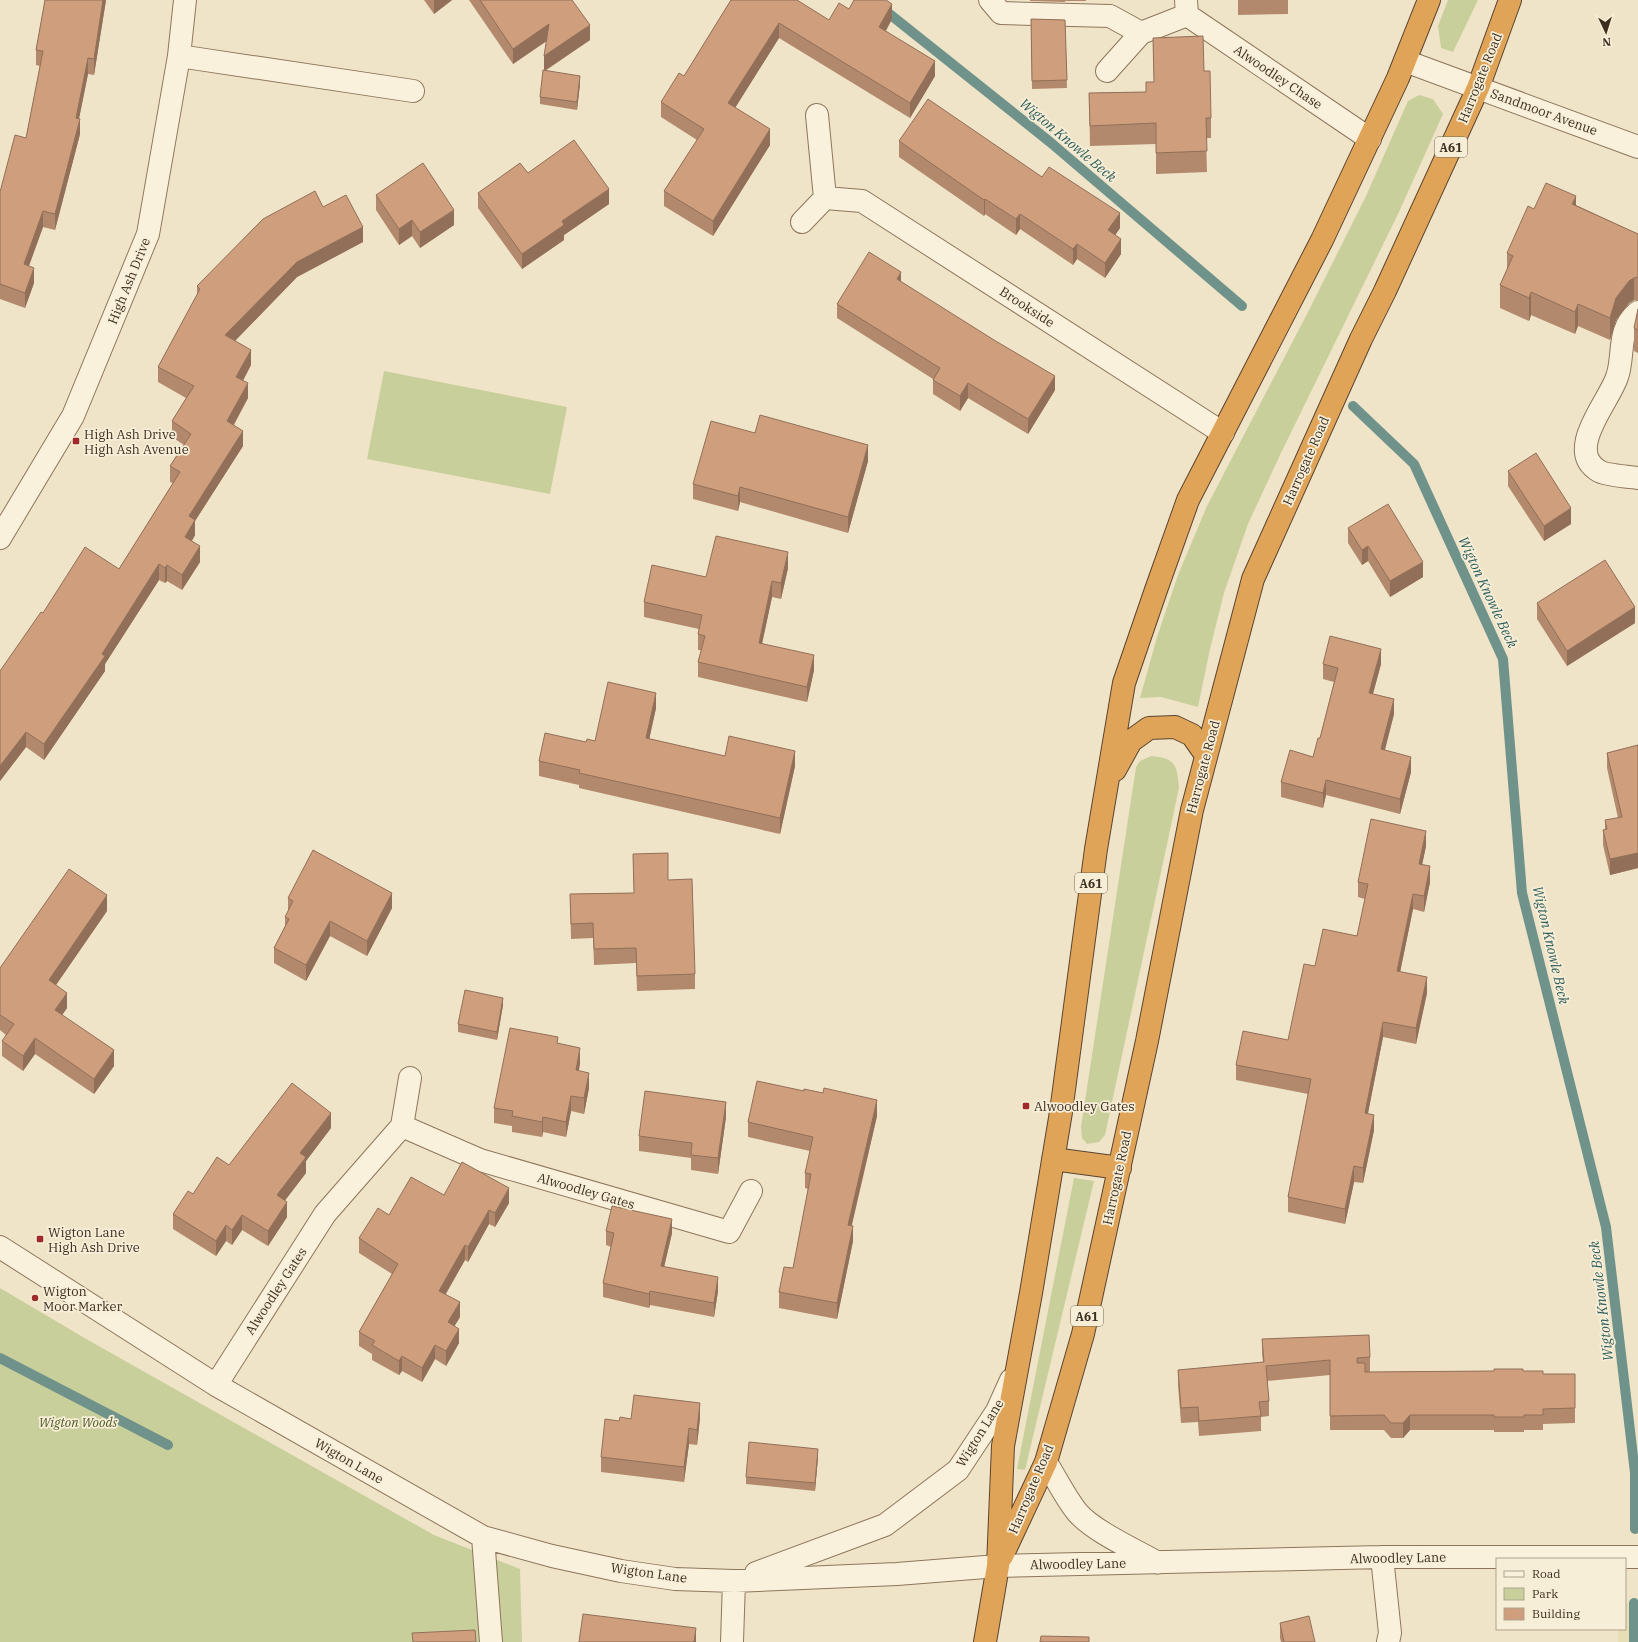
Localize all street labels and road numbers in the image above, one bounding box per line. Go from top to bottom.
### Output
street label: Harrogate Road [1454,30,1506,126]
street label: Alwoodley Chase [1230,41,1326,113]
street label: Sandmoor Avenue [1488,85,1600,139]
road number: A61 [1435,137,1467,157]
street label: High Ash Drive [104,235,154,327]
street label: Brookside [996,283,1058,331]
street label: Harrogate Road [1279,414,1333,508]
street label: Harrogate Road [1182,718,1224,815]
road number: A61 [1075,873,1107,893]
street label: Harrogate Road [1099,1129,1135,1227]
street label: Alwoodley Gates [535,1169,637,1213]
street label: Alwoodley Gates [241,1244,311,1338]
road number: A61 [1071,1306,1103,1326]
street label: Wigton Lane [952,1396,1008,1470]
street label: Wigton Lane [311,1434,387,1488]
street label: Harrogate Road [1004,1442,1058,1536]
street label: Alwoodley Lane [1350,1549,1446,1567]
street label: Alwoodley Lane [1030,1555,1126,1573]
street label: Wigton Lane [610,1559,688,1587]

